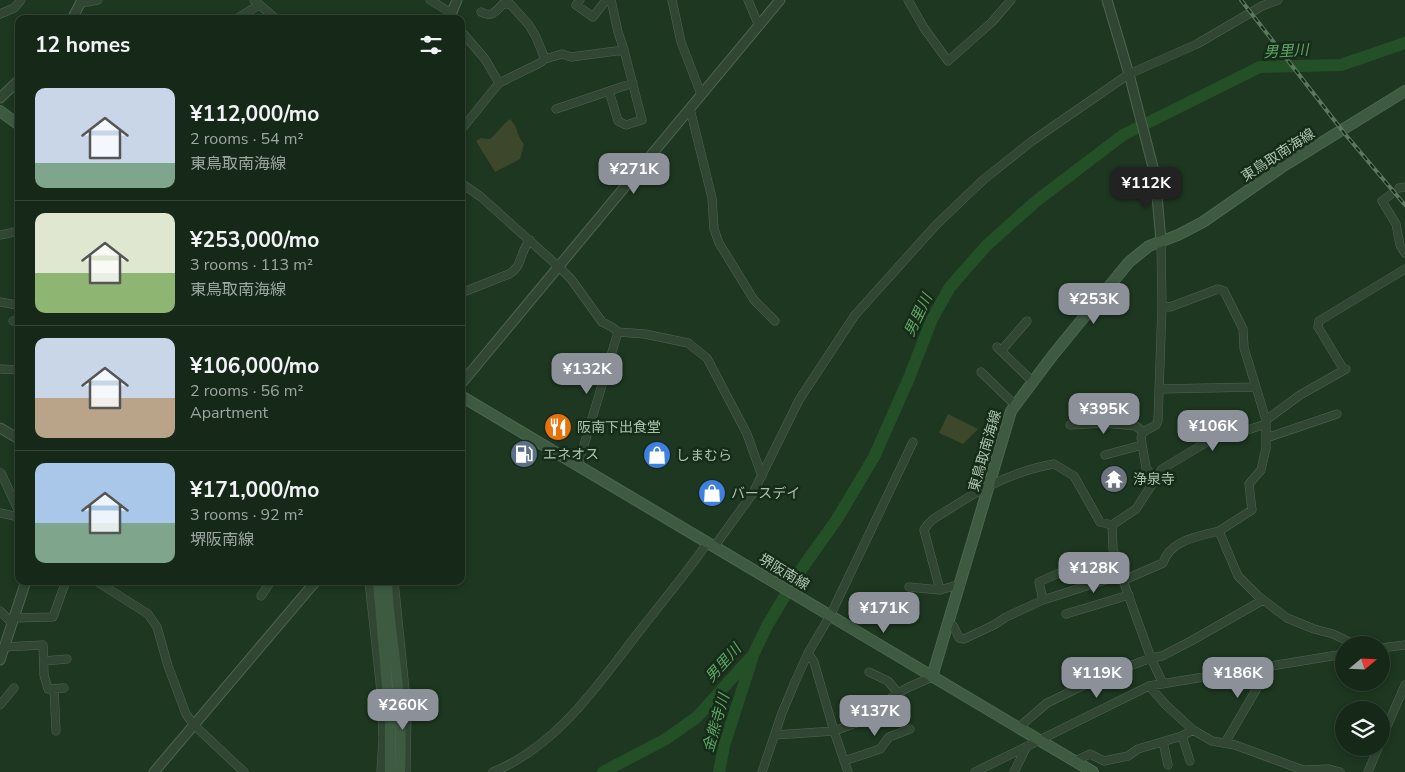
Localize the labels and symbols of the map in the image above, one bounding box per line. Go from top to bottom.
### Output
water label: 男里川 [1263,40,1311,62]
street label: 東鳥取南海線 [1238,124,1318,186]
pin: ¥271K [599,152,669,195]
pin: ¥112K [1111,166,1181,209]
pin: ¥253K [1059,282,1129,325]
water label: 男里川 [899,289,938,340]
pin: ¥132K [552,352,622,395]
pin: ¥395K [1069,392,1139,435]
street label: 東鳥取南海線 [964,408,1006,494]
pin: ¥106K [1178,410,1248,452]
restaurant icon: 阪南下出食堂 [543,412,573,442]
place label: 阪南下出食堂 [577,418,661,437]
fuel station icon: エネオス [509,439,539,469]
shop icon: しまむら [642,440,672,470]
place label: エネオス [543,445,599,464]
place label: しまむら [676,446,732,465]
temple icon: 浄泉寺 [1099,464,1129,494]
place label: 浄泉寺 [1133,470,1175,489]
shop icon: バースデイ [697,478,727,508]
place label: バースデイ [731,484,800,503]
street label: 堺阪南線 [755,549,813,595]
pin: ¥128K [1059,552,1129,594]
pin: ¥171K [849,592,919,634]
north arrow [1335,636,1390,691]
water label: 男里川 [701,638,747,686]
pin: ¥119K [1062,656,1132,699]
pin: ¥186K [1203,656,1273,699]
pin: ¥260K [368,688,438,731]
water label: 金熊寺川 [698,689,734,755]
pin: ¥137K [840,694,910,737]

